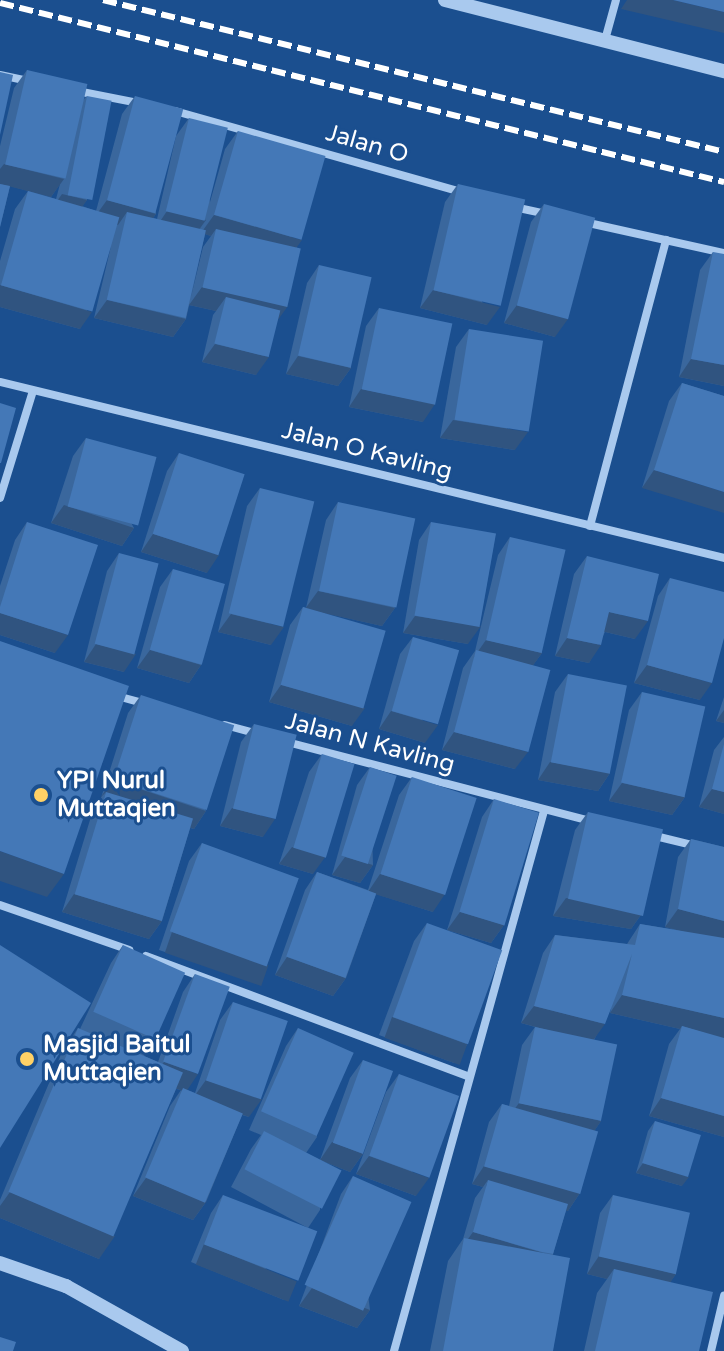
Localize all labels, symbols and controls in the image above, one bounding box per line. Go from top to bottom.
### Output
street label: Jalan O [322,119,412,169]
street label: Jalan O Kavling [279,416,455,486]
street label: Jalan N Kavling [282,707,458,779]
place label: YPI Nurul Muttaqien [57,767,176,823]
marker: YPI Nurul Muttaqien [32,786,50,804]
place label: Masjid Baitul Muttaqien [43,1031,191,1087]
marker: Masjid Baitul Muttaqien [18,1050,36,1068]

